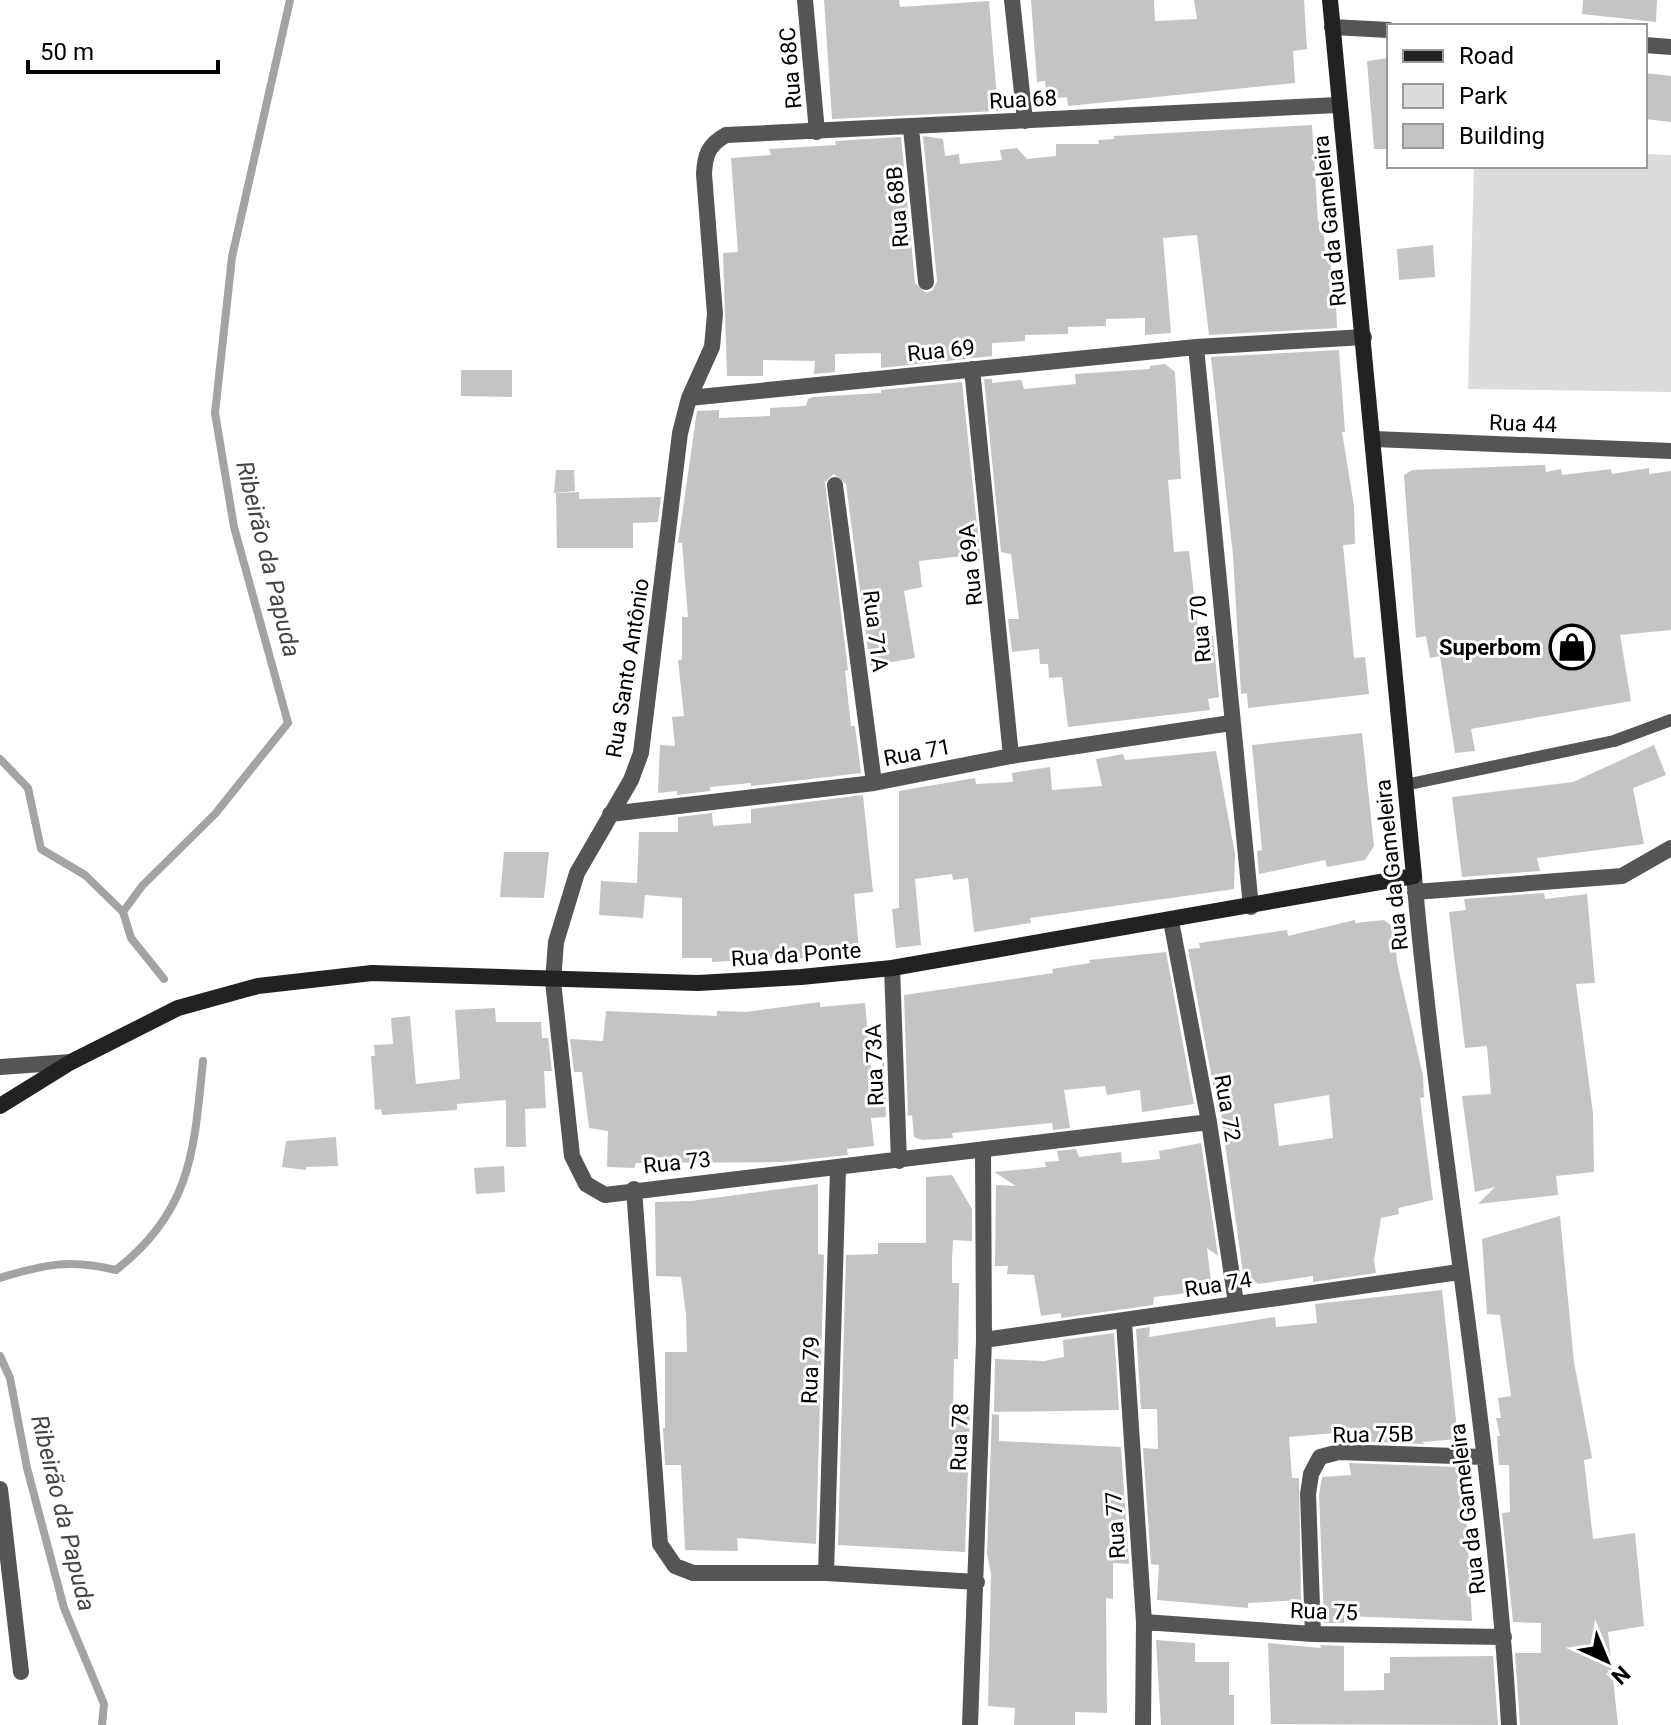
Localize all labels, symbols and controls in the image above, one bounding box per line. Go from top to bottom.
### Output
scale bar [28,24,218,74]
legend [1387,24,1647,168]
street label: Rua 68C [774,26,807,110]
text: 50 m [40,38,94,66]
text: Road [1459,42,1514,70]
text: Park [1459,82,1508,110]
street label: Rua 68 [988,85,1058,114]
text: Building [1459,122,1545,150]
street label: Rua da Gameleira [1308,134,1351,308]
street label: Rua 68B [881,165,914,249]
street label: Rua 69 [906,335,976,366]
street label: Rua 44 [1489,410,1557,437]
water label: Ribeirão da Papuda [230,458,306,660]
street label: Rua 69A [954,522,987,607]
street label: Rua Santo Antônio [601,577,654,760]
street label: Rua 71A [858,589,893,674]
street label: Rua 70 [1185,594,1216,664]
shop icon: Superbom [1548,623,1596,671]
place label: Superbom [1439,635,1541,660]
street label: Rua 71 [881,734,953,771]
street label: Rua da Gameleira [1370,778,1413,952]
street label: Rua da Ponte [730,937,862,972]
street label: Rua 73A [861,1023,888,1106]
street label: Rua 72 [1209,1073,1246,1144]
street label: Rua 73 [642,1147,712,1178]
street label: Rua 74 [1183,1267,1254,1302]
street label: Rua 79 [797,1336,824,1404]
street label: Rua 78 [946,1403,973,1471]
water label: Ribeirão da Papuda [25,1412,101,1614]
street label: Rua 75B [1332,1421,1414,1448]
street label: Rua da Gameleira [1445,1422,1490,1596]
street label: Rua 77 [1101,1490,1130,1560]
street label: Rua 75 [1290,1598,1358,1625]
north arrow [1567,1621,1647,1701]
text: N [1606,1661,1635,1689]

